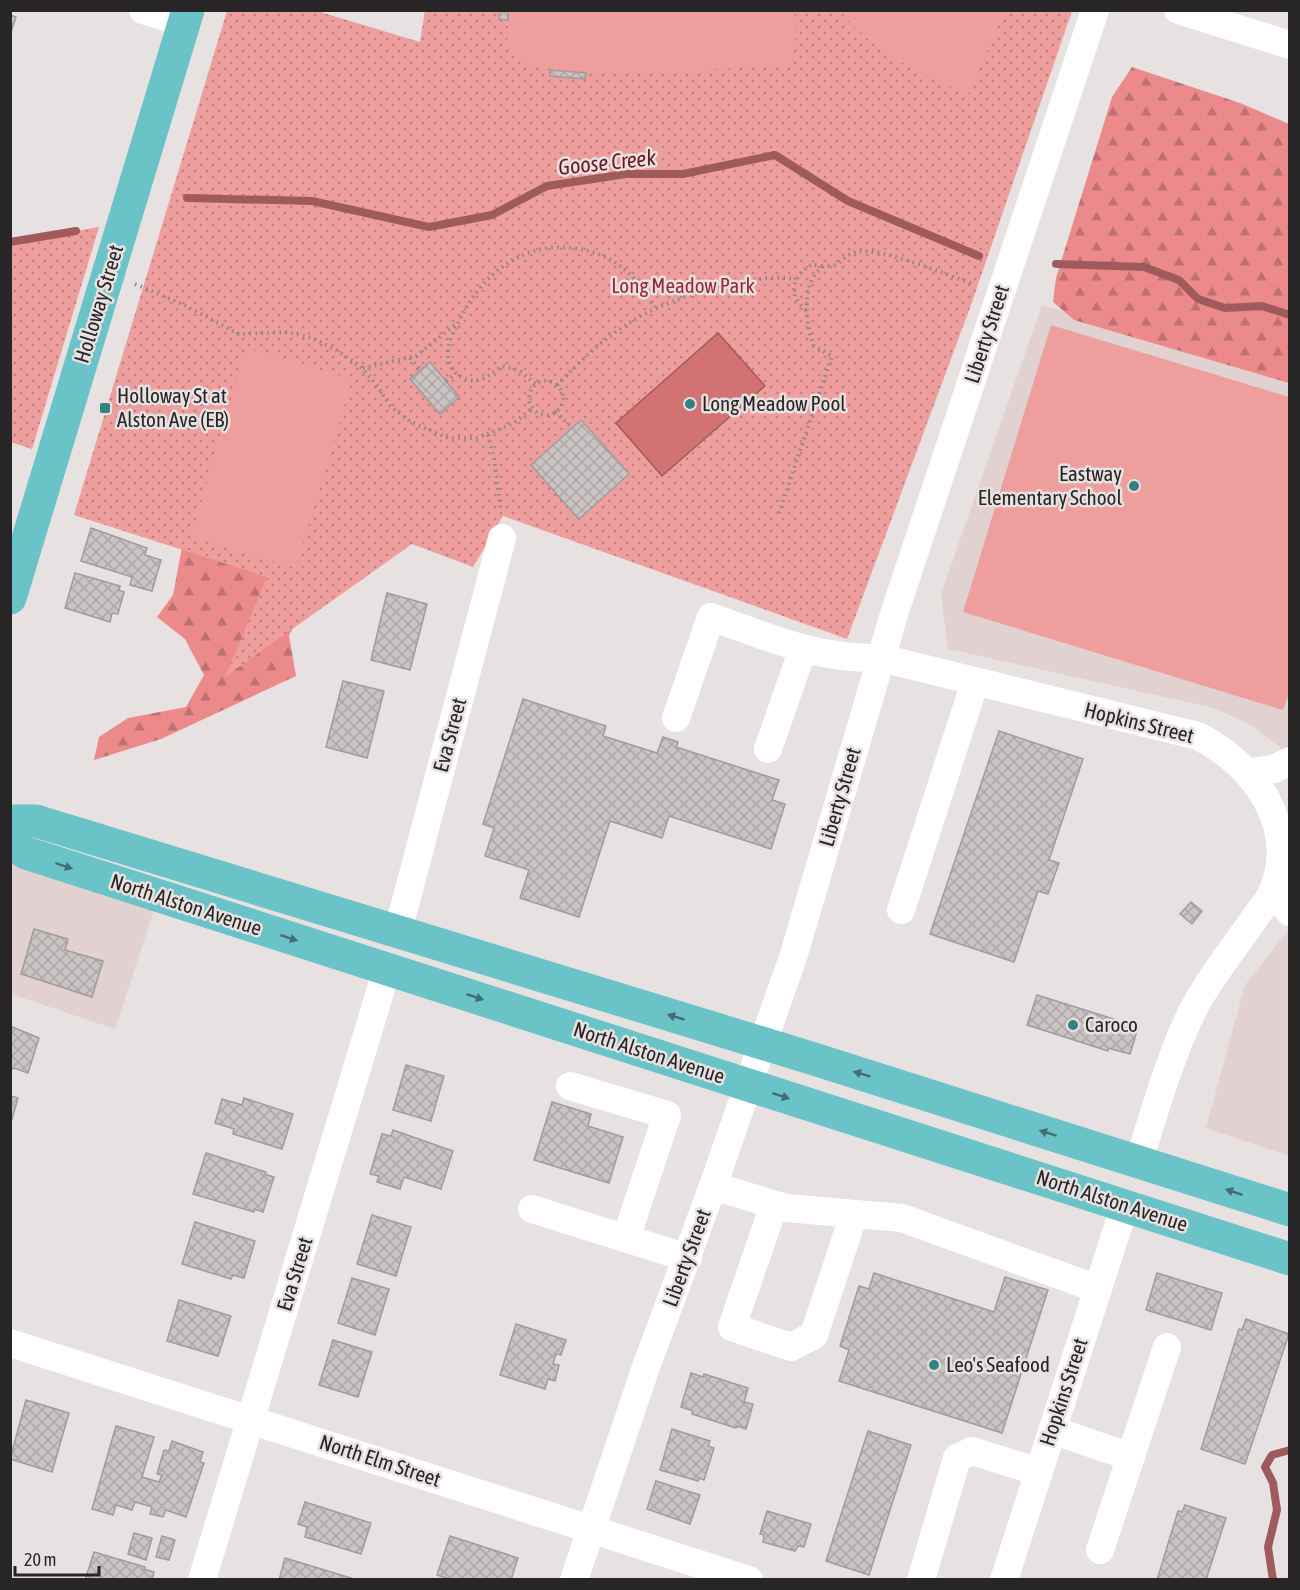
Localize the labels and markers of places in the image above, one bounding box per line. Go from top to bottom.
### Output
place label: Holloway St at Alston Ave (EB) [117,383,229,431]
place label: Long Meadow Pool [702,391,846,415]
marker: Long Meadow Pool [683,397,697,411]
marker: Holloway St at Alston Ave (EB) [98,401,112,415]
place label: Eastway Elementary School [978,461,1122,509]
marker: Eastway Elementary School [1127,479,1141,493]
place label: Caroco [1085,1012,1138,1036]
marker: Caroco [1066,1018,1080,1032]
place label: Leo's Seafood [946,1352,1050,1376]
marker: Leo's Seafood [927,1358,941,1372]

